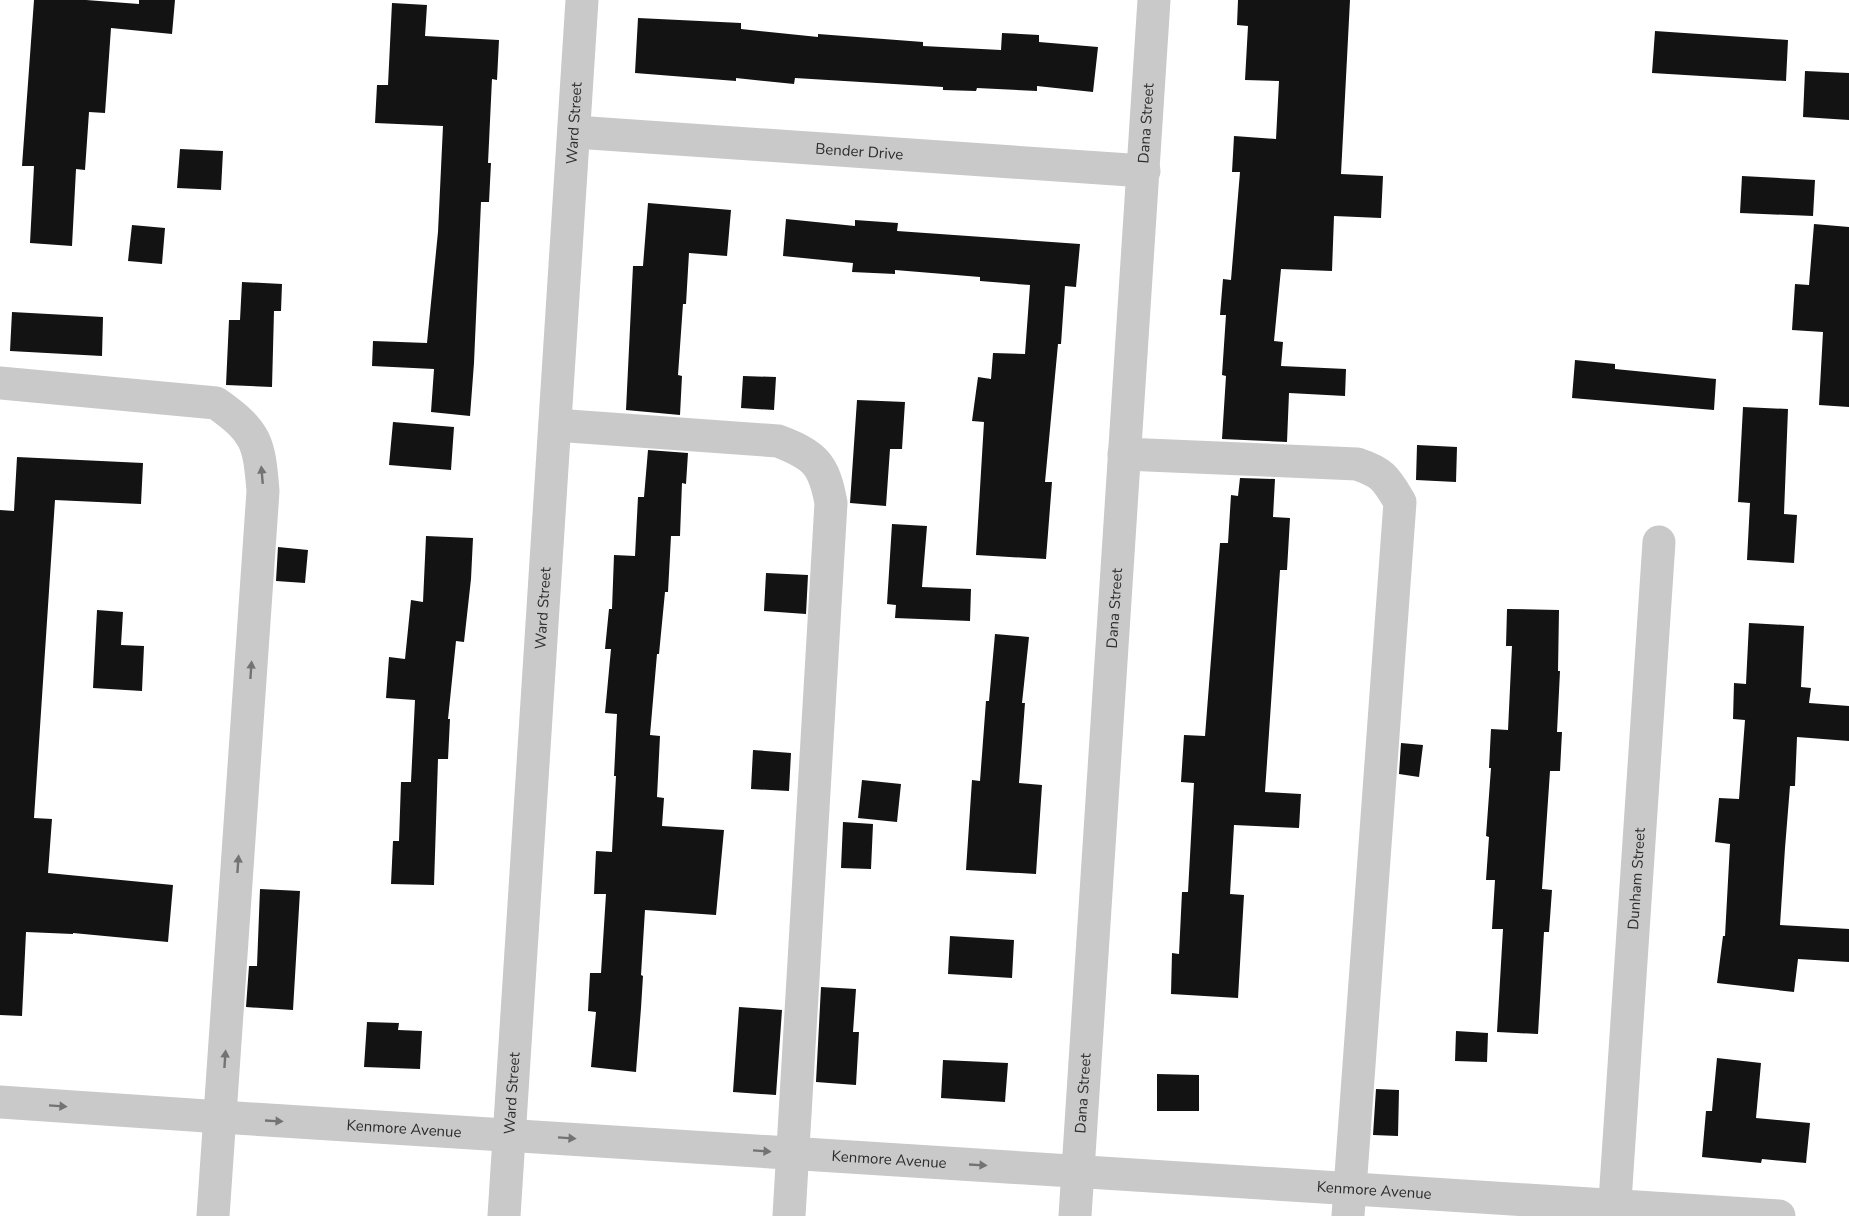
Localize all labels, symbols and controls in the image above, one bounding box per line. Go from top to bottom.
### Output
street label: Ward Street [561,81,587,165]
street label: Dana Street [1133,82,1159,164]
street label: Bender Drive [815,138,904,164]
one-way arrow [257,466,267,485]
street label: Ward Street [530,566,556,650]
street label: Dana Street [1102,567,1127,649]
one-way arrow [246,660,256,679]
street label: Dunham Street [1623,826,1650,930]
one-way arrow [233,855,243,874]
one-way arrow [220,1049,229,1068]
street label: Ward Street [499,1051,525,1135]
street label: Dana Street [1070,1052,1096,1134]
one-way arrow [49,1101,68,1111]
street label: Kenmore Avenue [346,1115,462,1142]
one-way arrow [264,1116,283,1125]
one-way arrow [558,1134,577,1143]
street label: Kenmore Avenue [831,1146,947,1173]
one-way arrow [753,1147,772,1156]
one-way arrow [968,1160,987,1169]
street label: Kenmore Avenue [1316,1177,1432,1204]

